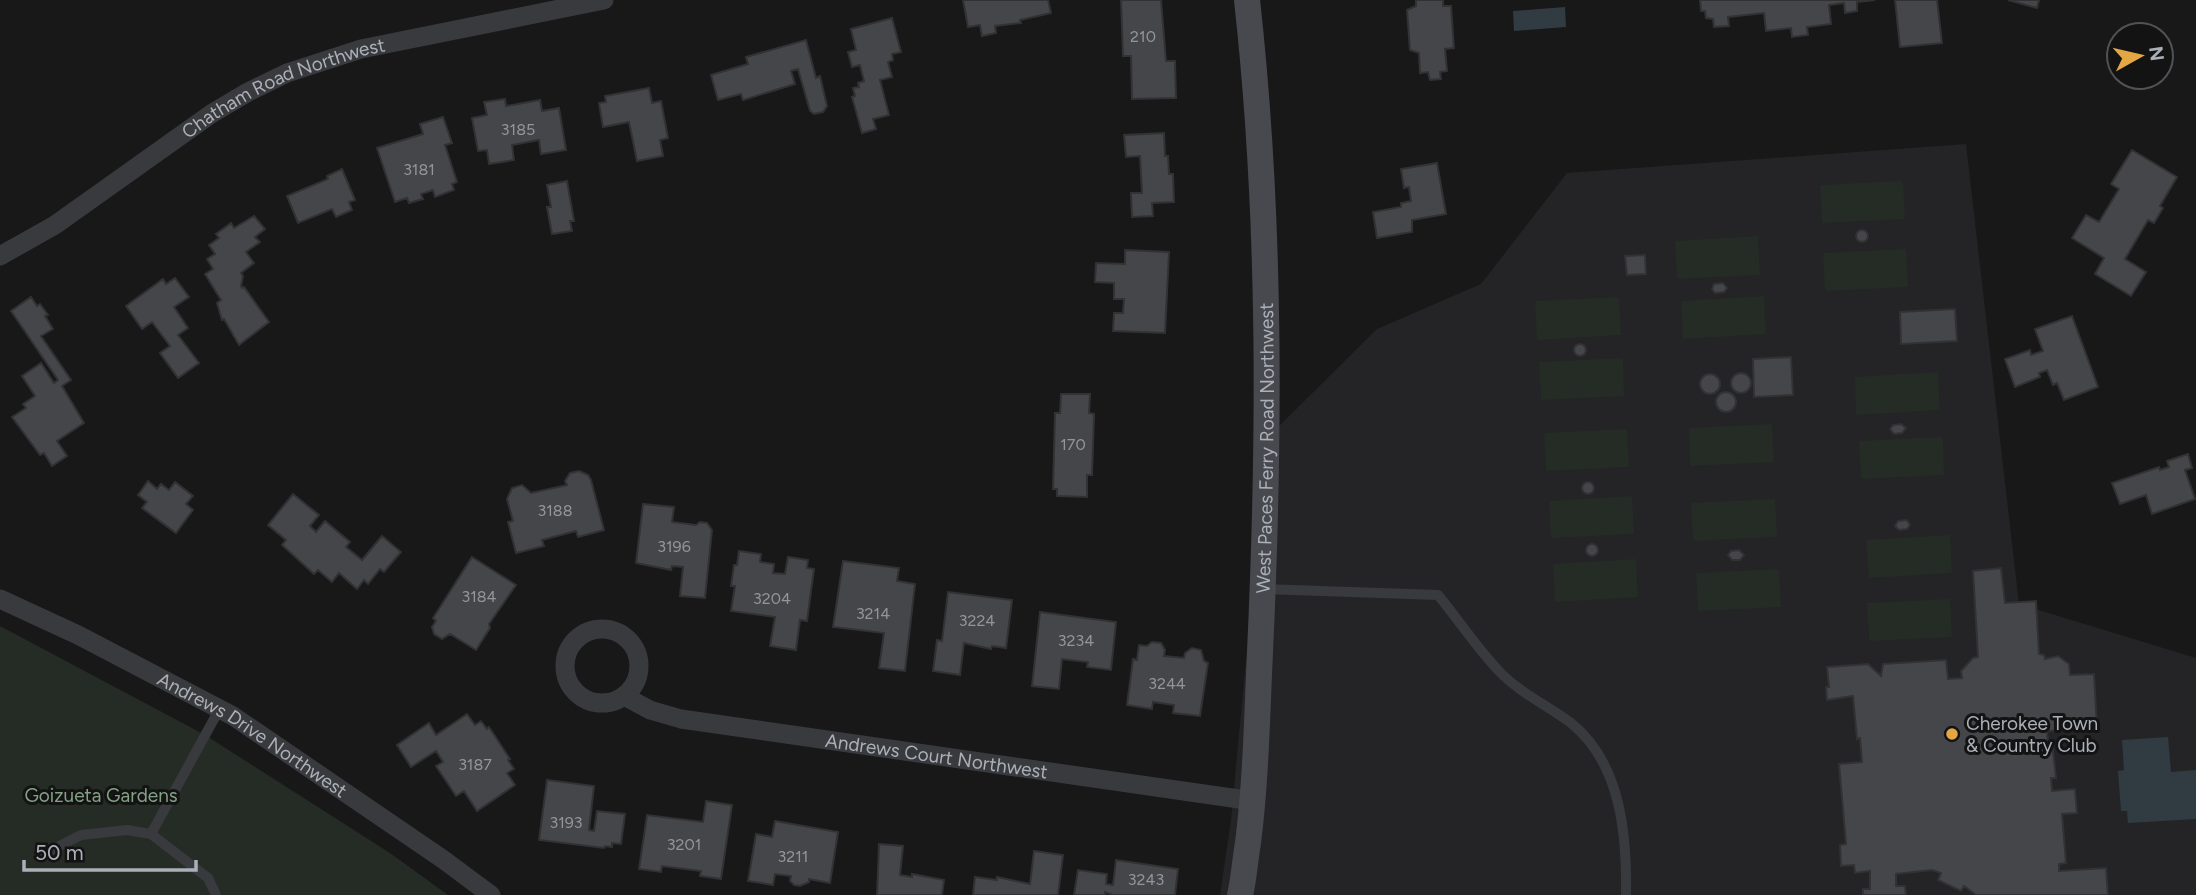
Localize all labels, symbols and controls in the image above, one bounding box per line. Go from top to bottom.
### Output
north arrow [2105,21,2175,91]
house number: 210 [1130,27,1156,46]
street label: Chatham Road Northwest [177,33,387,143]
text: N [2144,45,2169,63]
house number: 3185 [501,120,535,139]
house number: 3181 [403,160,435,179]
street label: West Paces Ferry Road Northwest [1251,302,1279,594]
house number: 170 [1060,435,1086,454]
house number: 3188 [538,501,572,520]
house number: 3196 [657,537,691,556]
house number: 3184 [461,587,497,606]
house number: 3204 [753,589,791,608]
house number: 3214 [856,604,890,623]
house number: 3224 [959,611,995,630]
house number: 3234 [1058,631,1094,650]
street label: Andrews Drive Northwest [153,668,351,802]
house number: 3244 [1148,674,1186,693]
place label: Cherokee Town & Country Club [1966,712,2098,757]
marker: Cherokee Town & Country Club [1944,726,1960,742]
street label: Andrews Court Northwest [824,729,1049,783]
house number: 3187 [458,755,492,774]
park label: Goizueta Gardens [24,784,178,807]
house number: 3193 [549,813,583,832]
scale bar [24,828,196,872]
house number: 3201 [667,835,701,854]
text: 50 m [35,840,84,865]
house number: 3211 [778,847,808,866]
house number: 3243 [1128,870,1164,889]

